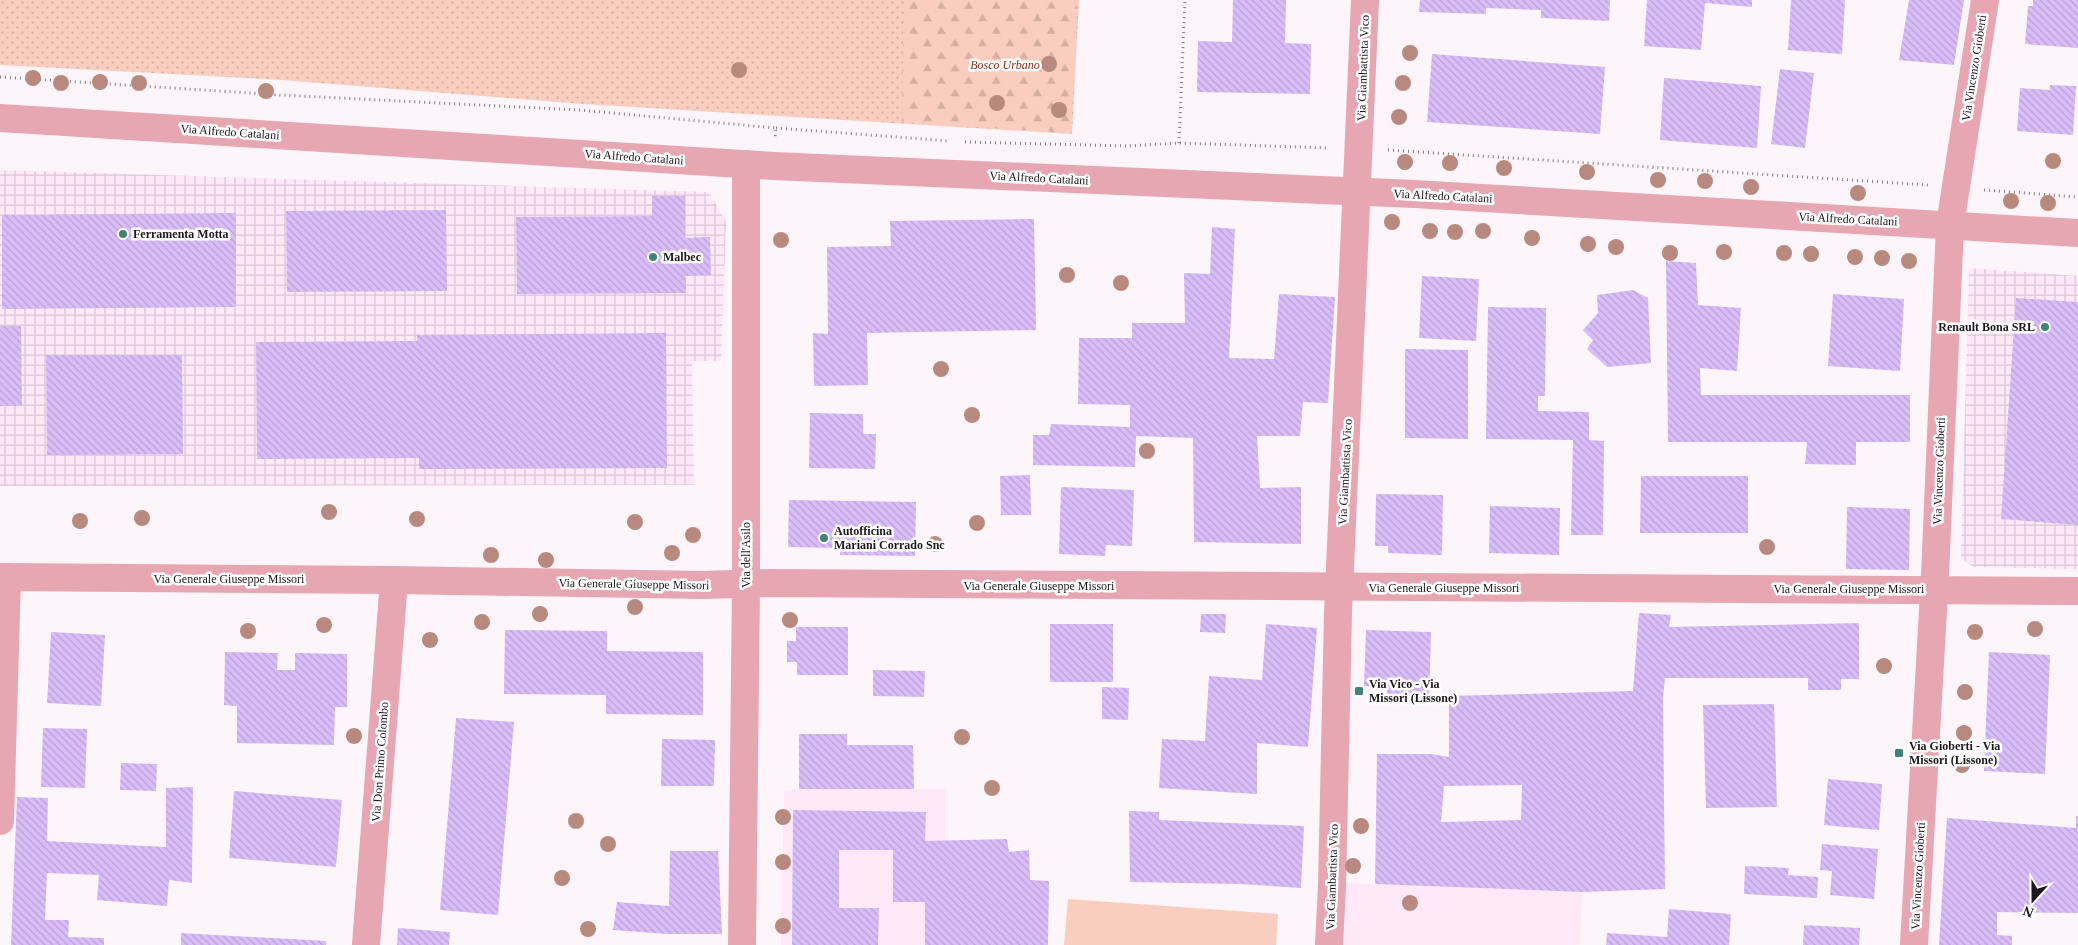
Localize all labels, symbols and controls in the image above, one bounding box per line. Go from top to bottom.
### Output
street label: Via Vincenzo Gioberti [1959,13,1989,122]
street label: Via Giambattista Vico [1354,15,1372,121]
park label: Bosco Urbano [970,58,1040,72]
street label: Via Alfredo Catalani [180,122,281,142]
street label: Via Alfredo Catalani [584,147,685,167]
street label: Via Alfredo Catalani [989,168,1090,188]
street label: Via Alfredo Catalani [1393,186,1494,206]
street label: Via Alfredo Catalani [1798,209,1899,229]
place label: Ferramenta Motta [133,227,229,241]
marker: Ferramenta Motta [117,228,129,240]
place label: Malbec [663,250,702,264]
marker: Malbec [647,251,659,263]
place label: Renault Bona SRL [1938,320,2035,334]
marker: Renault Bona SRL [2039,321,2051,333]
street label: Via Vincenzo Gioberti [1930,416,1948,525]
street label: Via Giambattista Vico [1335,419,1355,525]
street label: Via dell'Asilo [739,522,753,588]
place label: Autofficina Mariani Corrado Snc [834,524,945,552]
marker: Autofficina Mariani Corrado Snc [818,532,830,544]
street label: Via Generale Giuseppe Missori [154,572,305,586]
street label: Via Generale Giuseppe Missori [558,576,710,592]
street label: Via Generale Giuseppe Missori [964,579,1115,593]
street label: Via Generale Giuseppe Missori [1369,581,1520,595]
street label: Via Generale Giuseppe Missori [1774,582,1925,596]
place label: Via Vico - Via Missori (Lissone) [1369,677,1457,705]
marker: Via Vico - Via Missori (Lissone) [1353,685,1365,697]
street label: Via Don Primo Colombo [369,702,391,822]
place label: Via Gioberti - Via Missori (Lissone) [1909,739,2000,767]
marker: Via Gioberti - Via Missori (Lissone) [1893,747,1905,759]
street label: Via Vincenzo Gioberti [1908,821,1928,930]
street label: Via Giambattista Vico [1323,824,1341,930]
north arrow [2008,875,2058,925]
text: N [2021,903,2036,920]

